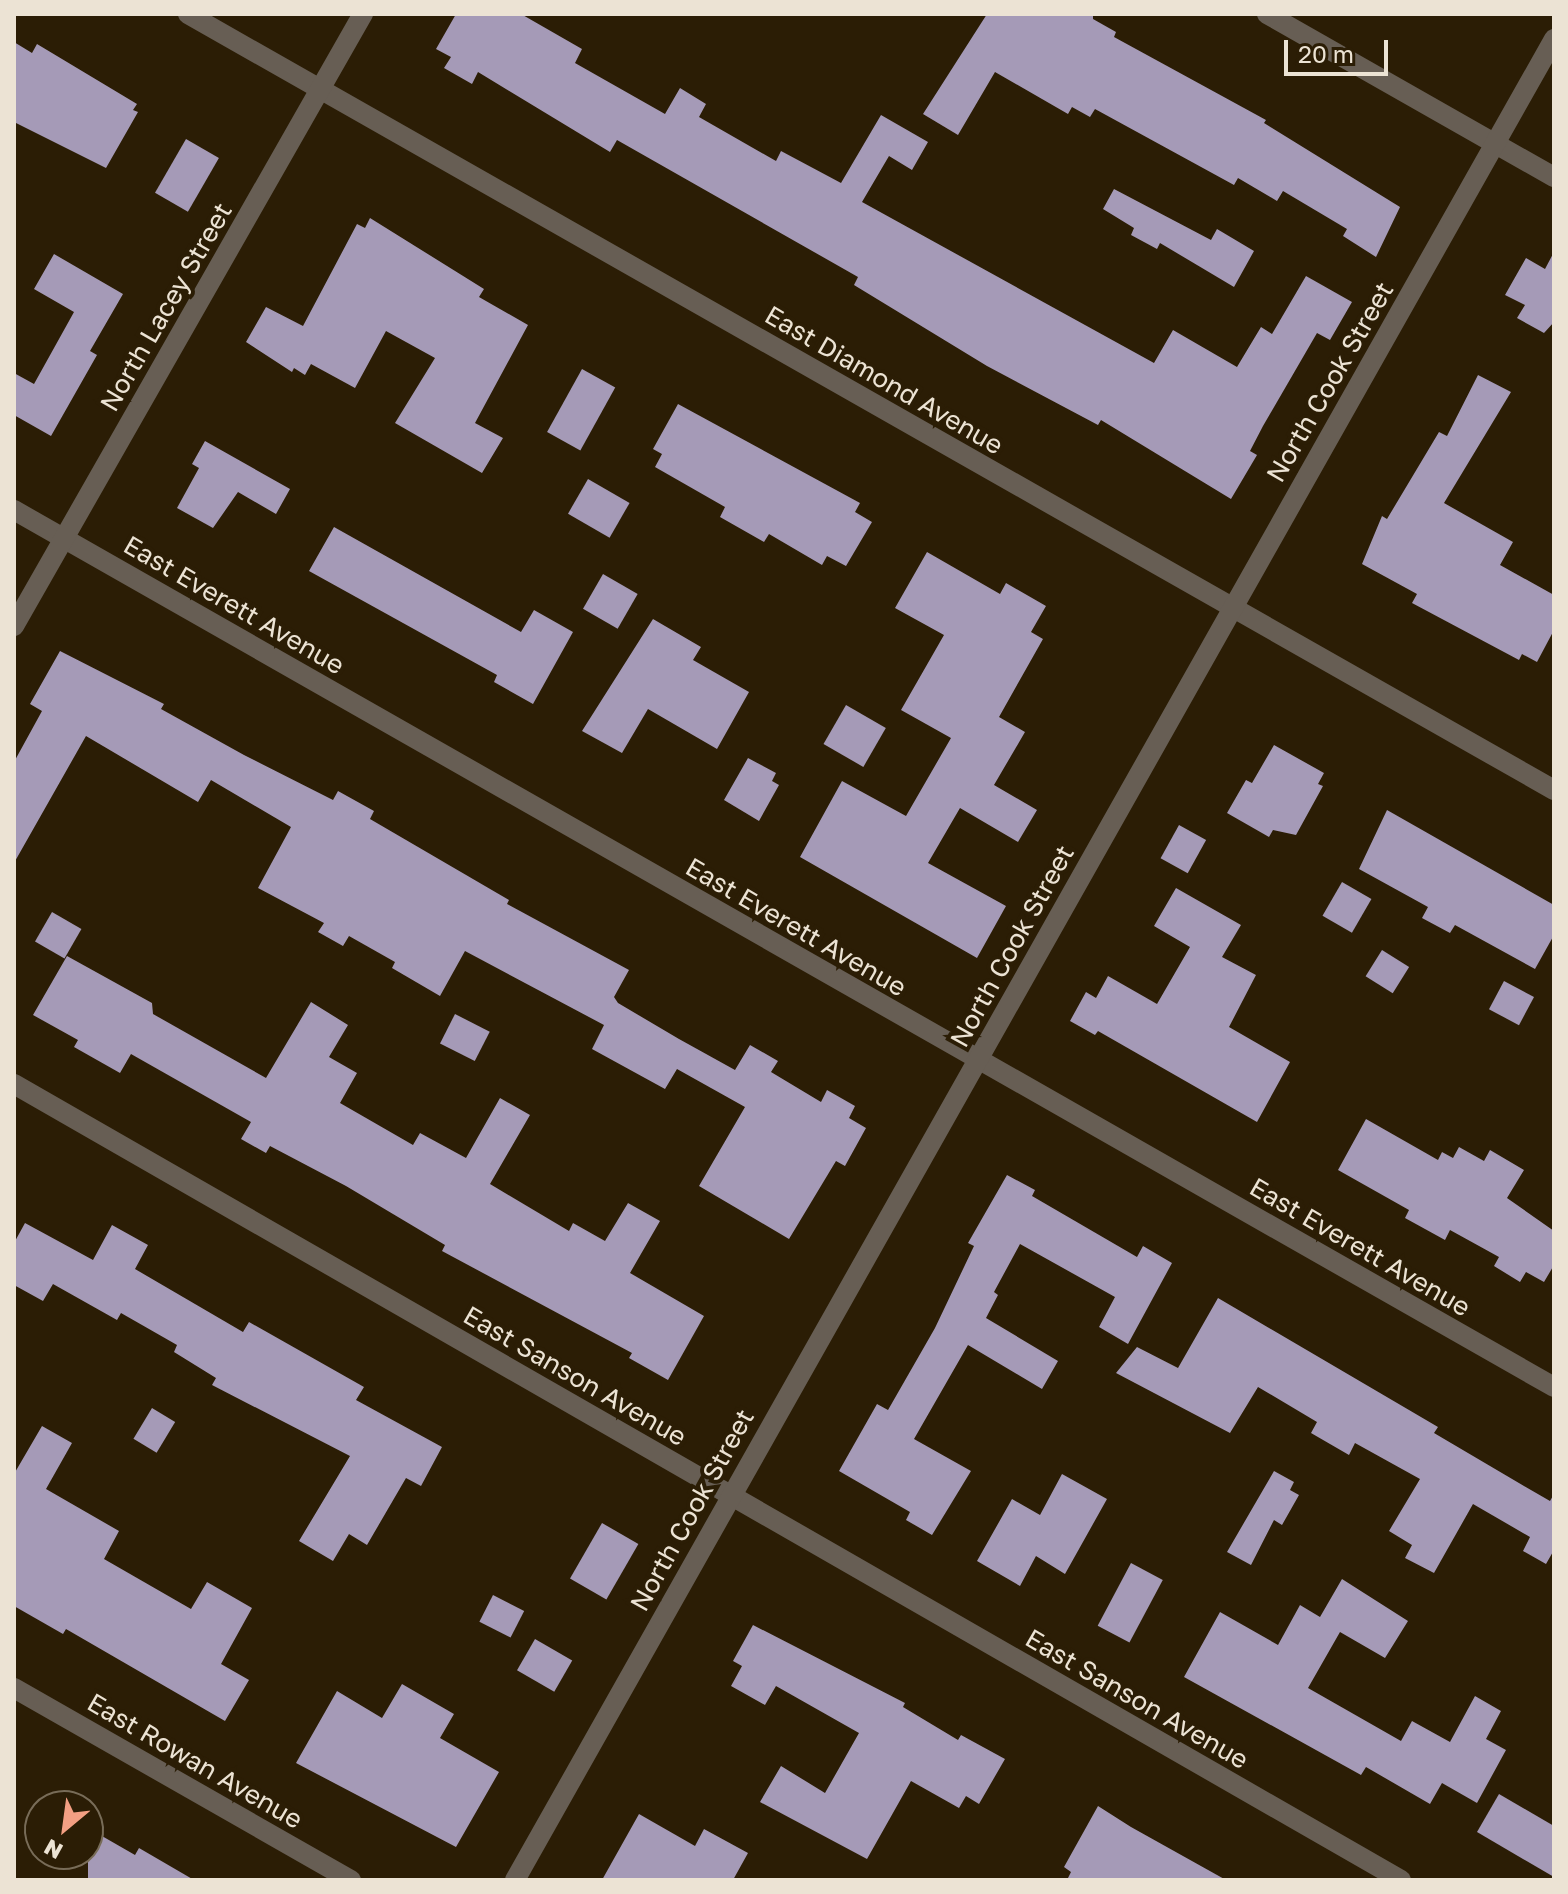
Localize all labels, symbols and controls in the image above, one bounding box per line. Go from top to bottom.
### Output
scale bar [1288,24,1392,74]
text: 20 m [1298,39,1354,68]
street label: North Lacey Street [94,197,238,417]
street label: North Cook Street [1260,276,1400,488]
street label: East Diamond Avenue [759,299,1009,461]
street label: East Everett Avenue [118,529,350,681]
street label: North Cook Street [944,840,1080,1052]
street label: East Everett Avenue [680,851,912,1003]
street label: East Everett Avenue [1244,1171,1476,1323]
street label: East Sanson Avenue [458,1300,692,1452]
street label: North Cook Street [624,1404,760,1616]
street label: East Sanson Avenue [1020,1623,1254,1775]
street label: East Rowan Avenue [82,1687,308,1835]
north arrow [24,1790,104,1870]
text: N [39,1834,67,1866]

